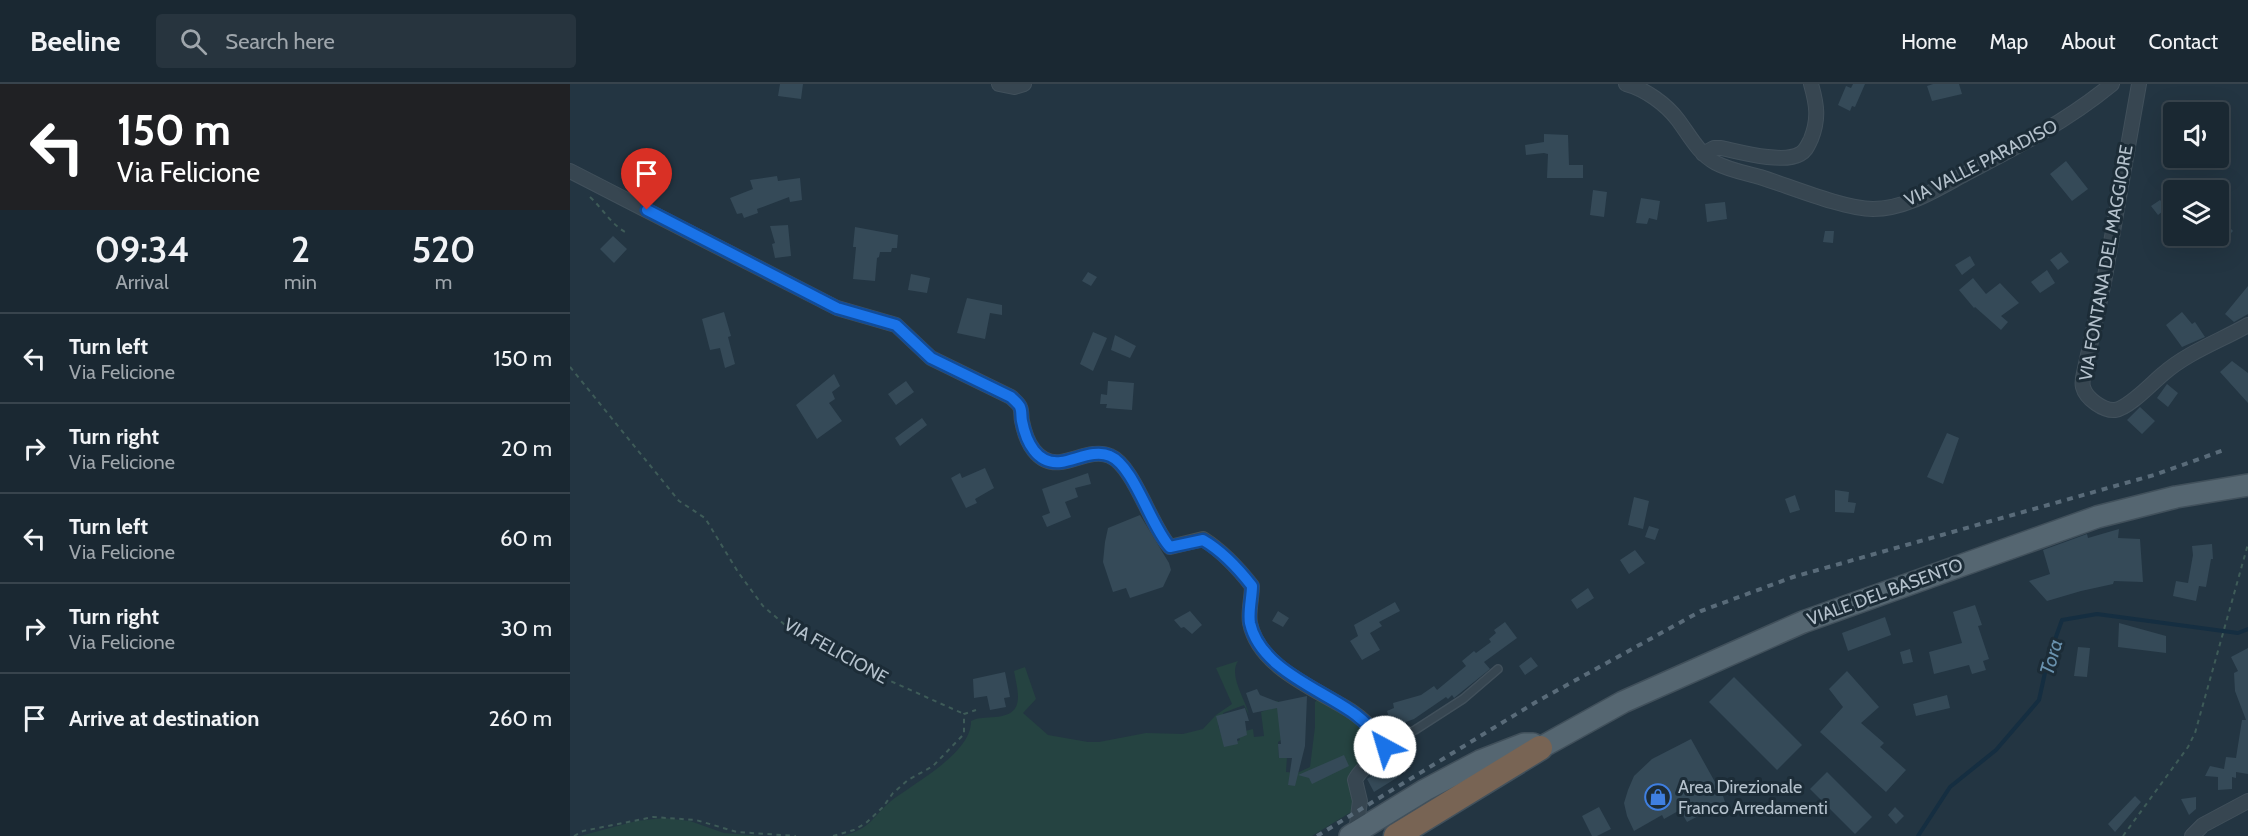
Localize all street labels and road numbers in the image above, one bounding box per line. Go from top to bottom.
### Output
street label: VIA VALLE PARADISO [1901,115,2061,211]
street label: VIA FONTANA DEL MAGGIORE [2074,143,2138,383]
street label: VIALE DEL BASENTO [1804,554,1966,630]
street label: VIA FELICIONE [780,613,892,689]

